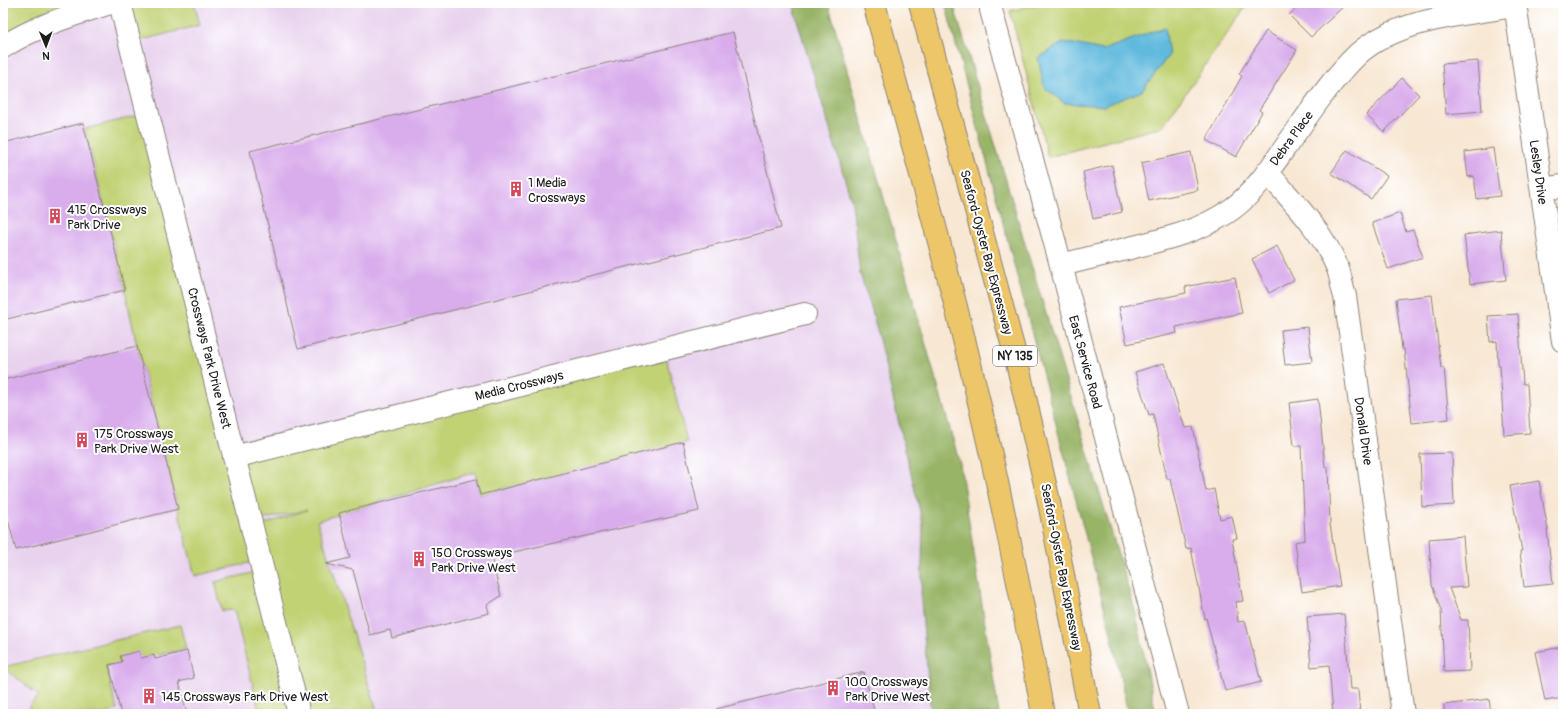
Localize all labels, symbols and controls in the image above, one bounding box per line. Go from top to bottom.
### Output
north arrow [26,26,66,66]
text: N [42,49,50,62]
street label: Debra Place [1267,108,1317,169]
street label: Lesley Drive [1526,139,1551,206]
street label: Seaford-Oyster Bay Expressway [956,168,1016,337]
place label: 1 Media Crossways [528,175,585,206]
building icon: 1 Media Crossways [507,180,525,198]
place label: 415 Crossways Park Drive [67,202,147,233]
building icon: 415 Crossways Park Drive [46,207,64,225]
street label: Crossways Park Drive West [184,286,234,431]
street label: East Service Road [1065,314,1105,411]
road number: NY 135 [993,346,1037,366]
street label: Media Crossways [473,367,565,405]
street label: Donald Drive [1350,396,1376,467]
place label: 175 Crossways Park Drive West [94,426,179,457]
building icon: 175 Crossways Park Drive West [73,431,91,449]
street label: Seaford-Oyster Bay Expressway [1037,482,1085,653]
place label: 150 Crossways Park Drive West [431,545,516,576]
building icon: 150 Crossways Park Drive West [410,550,428,568]
place label: 100 Crossways Park Drive West [845,674,930,705]
building icon: 100 Crossways Park Drive West [824,679,842,697]
building icon: 145 Crossways Park Drive West [140,687,158,705]
place label: 145 Crossways Park Drive West [161,689,329,705]

